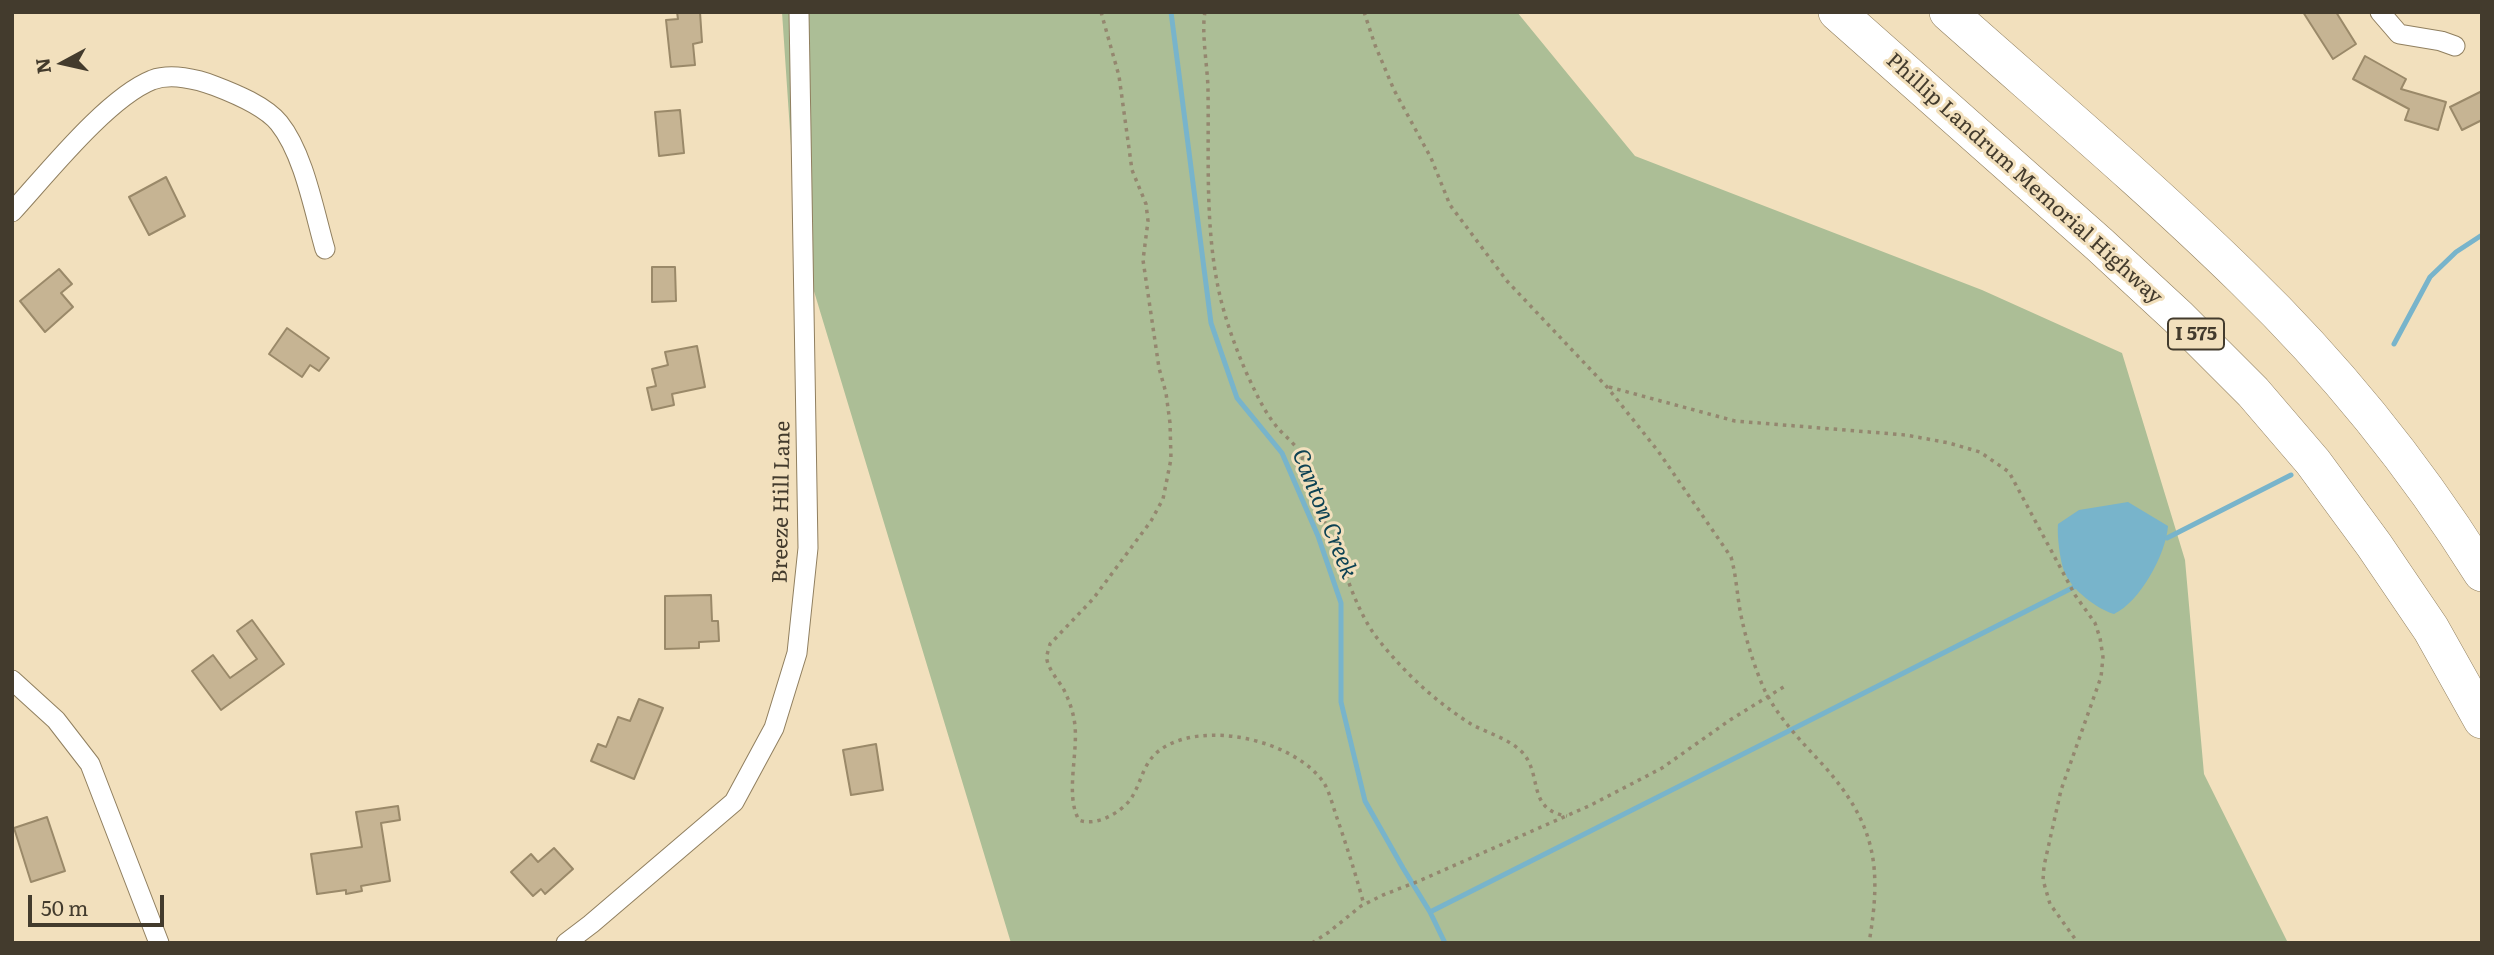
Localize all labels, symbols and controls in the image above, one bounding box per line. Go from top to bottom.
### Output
north arrow [28,28,98,98]
street label: Phillip Landrum Memorial Highway [1881,48,2167,310]
text: N [27,56,57,76]
road number: I 575 [2168,318,2224,350]
street label: Breeze Hill Lane [768,420,796,584]
water label: Canton Creek [1285,445,1363,583]
scale bar [32,881,168,925]
text: 50 m [41,891,88,922]

